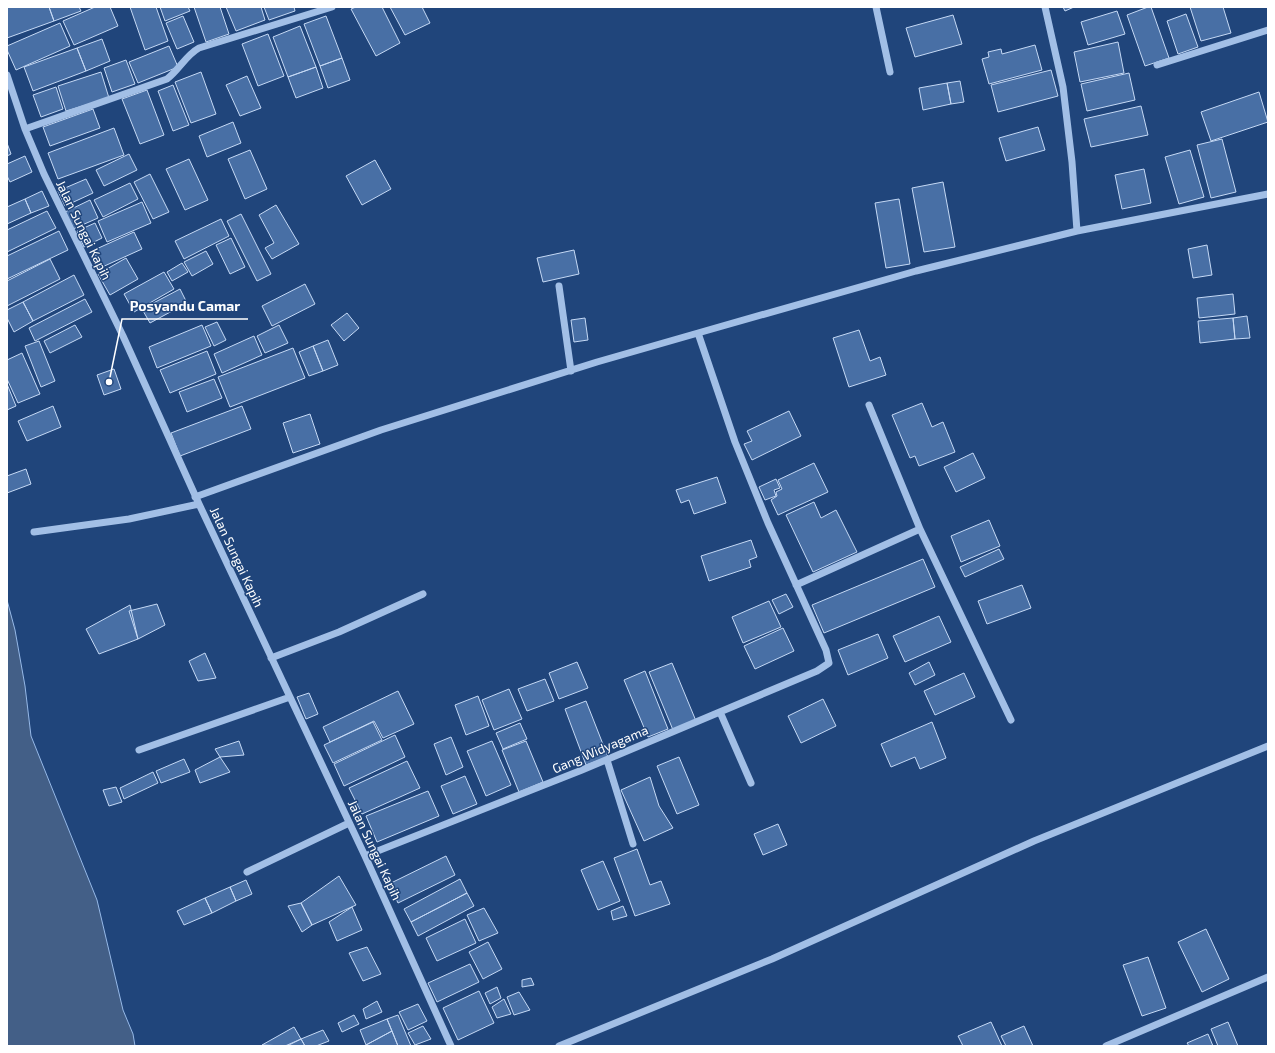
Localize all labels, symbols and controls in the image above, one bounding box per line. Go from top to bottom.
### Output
street label: Jalan Sungai Kapih [53,178,115,282]
callout: Posyandu Camar [122,293,248,319]
text: Posyandu Camar [130,297,240,314]
street label: Jalan Sungai Kapih [207,504,267,610]
street label: Gang Widyagama [550,722,650,776]
street label: Jalan Sungai Kapih [345,797,405,903]

